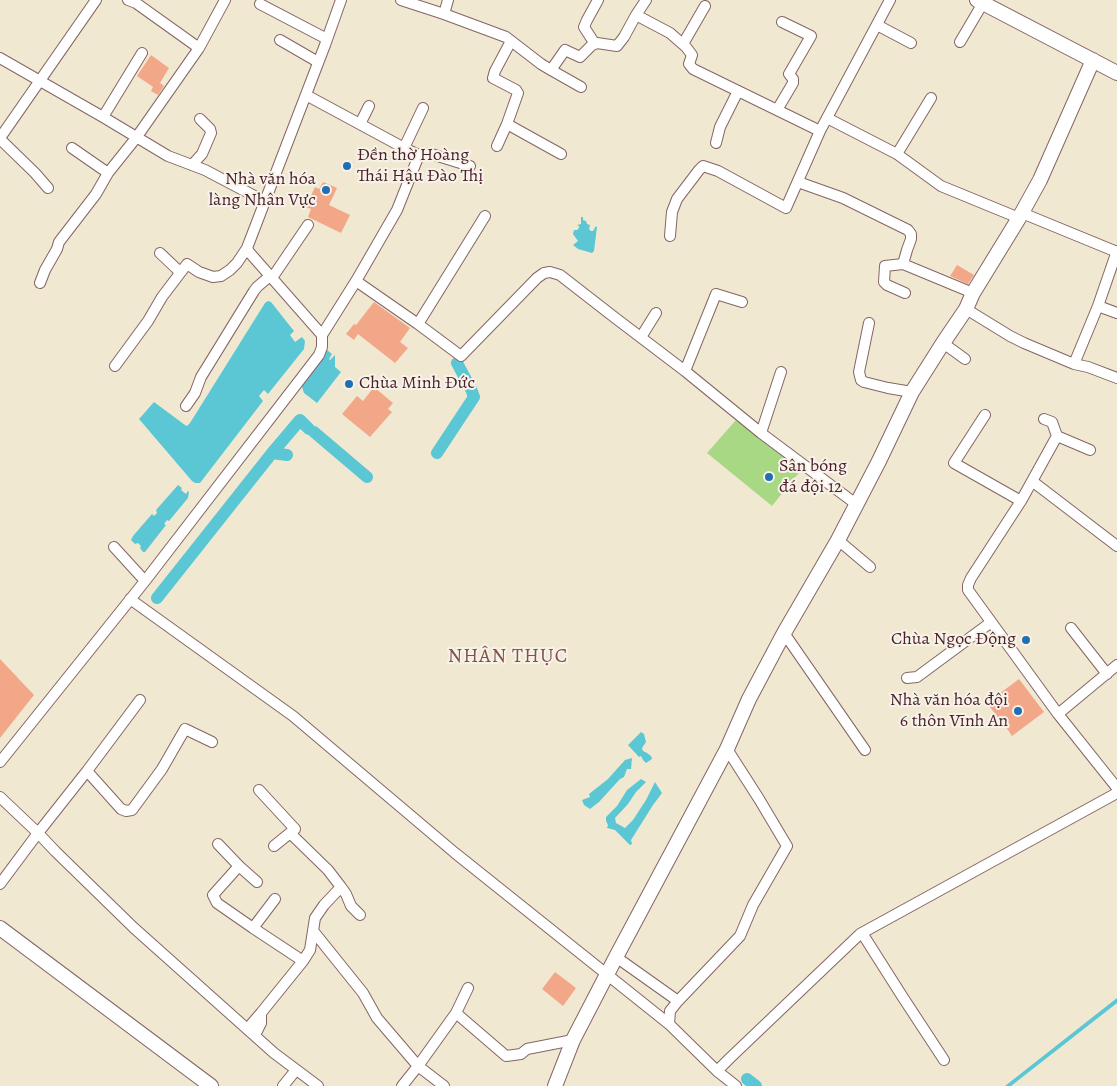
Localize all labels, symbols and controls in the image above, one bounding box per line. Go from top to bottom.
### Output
place label: Đền thờ Hoàng Thái Hậu Đào Thị [357,145,483,188]
marker: Đền thờ Hoàng Thái Hậu Đào Thị [341,160,353,172]
place label: Nhà văn hóa làng Nhân Vực [209,169,316,212]
marker: Nhà văn hóa làng Nhân Vực [320,184,332,196]
place label: Chùa Minh Đức [359,373,475,395]
marker: Chùa Minh Đức [343,378,355,390]
place label: Sân bóng đá đội 12 [779,456,847,498]
marker: Sân bóng đá đội 12 [763,471,775,483]
place label: Chùa Ngọc Động [891,629,1016,651]
marker: Chùa Ngọc Động [1020,634,1032,646]
district label: NHÂN THỤC [447,645,569,669]
place label: Nhà văn hóa đội 6 thôn Vĩnh An [890,690,1008,732]
marker: Nhà văn hóa đội 6 thôn Vĩnh An [1012,705,1024,717]

